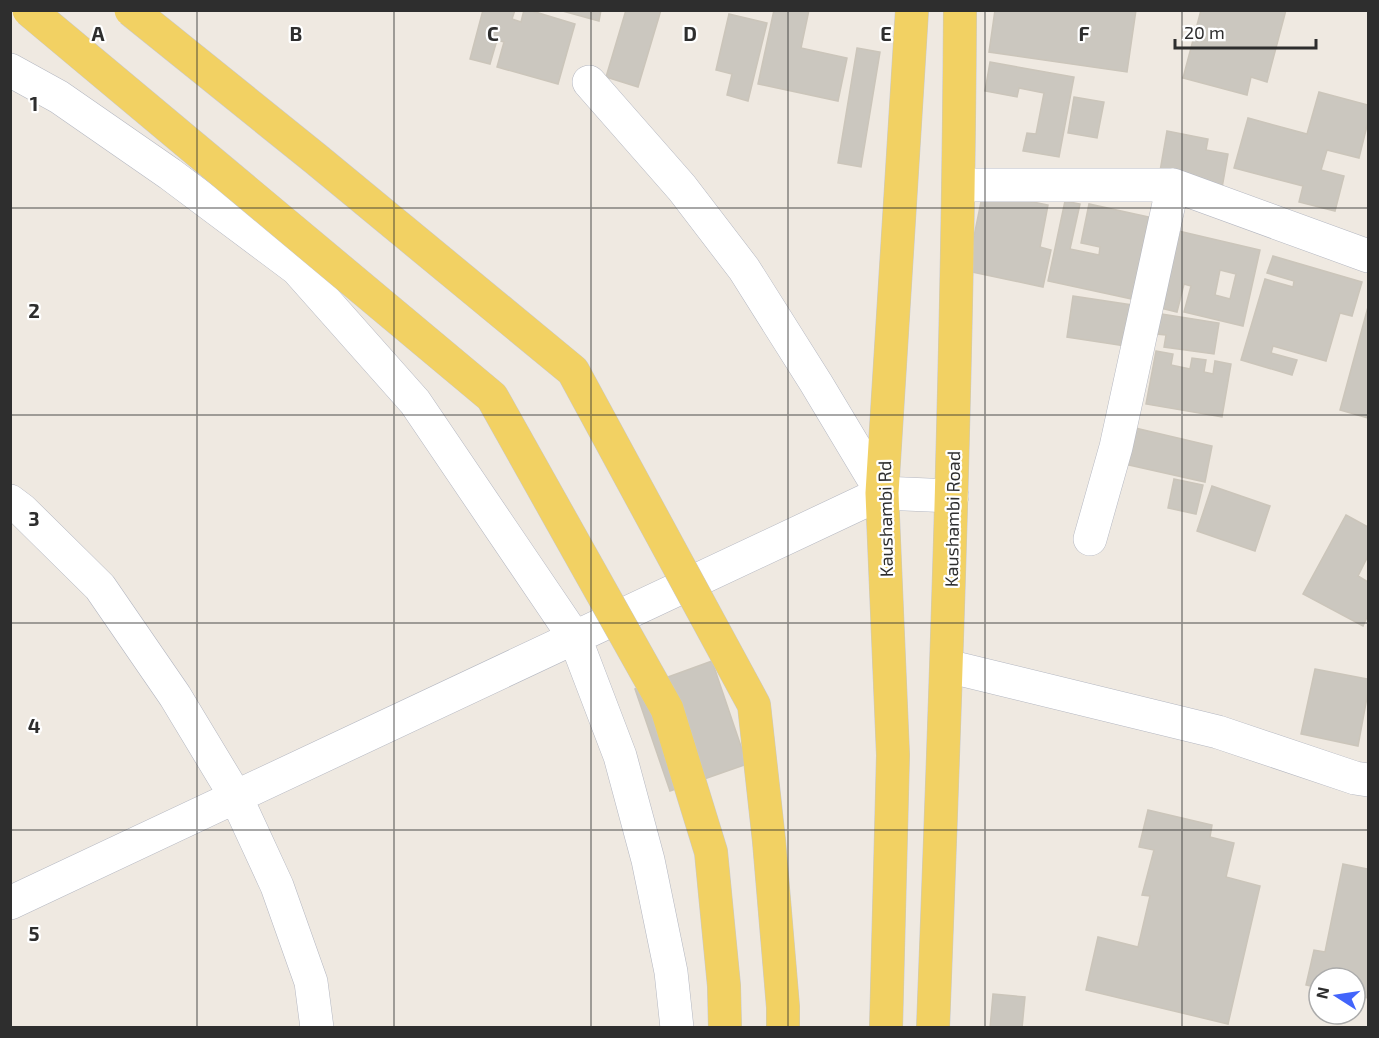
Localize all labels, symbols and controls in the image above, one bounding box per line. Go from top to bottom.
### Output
scale bar [1175,12,1316,50]
text: A [91,21,105,45]
text: B [290,21,302,45]
text: C [487,21,499,45]
text: D [683,21,697,45]
text: E [880,21,892,45]
text: F [1078,21,1090,45]
text: 20 m [1184,21,1225,43]
text: 1 [30,91,38,115]
text: 2 [28,298,40,322]
street label: Kaushambi Road [940,451,964,587]
street label: Kaushambi Rd [873,461,897,577]
text: 3 [28,506,40,530]
text: 4 [28,713,41,737]
text: 5 [28,921,40,945]
north arrow [1307,966,1367,1026]
text: N [1311,985,1332,1000]

